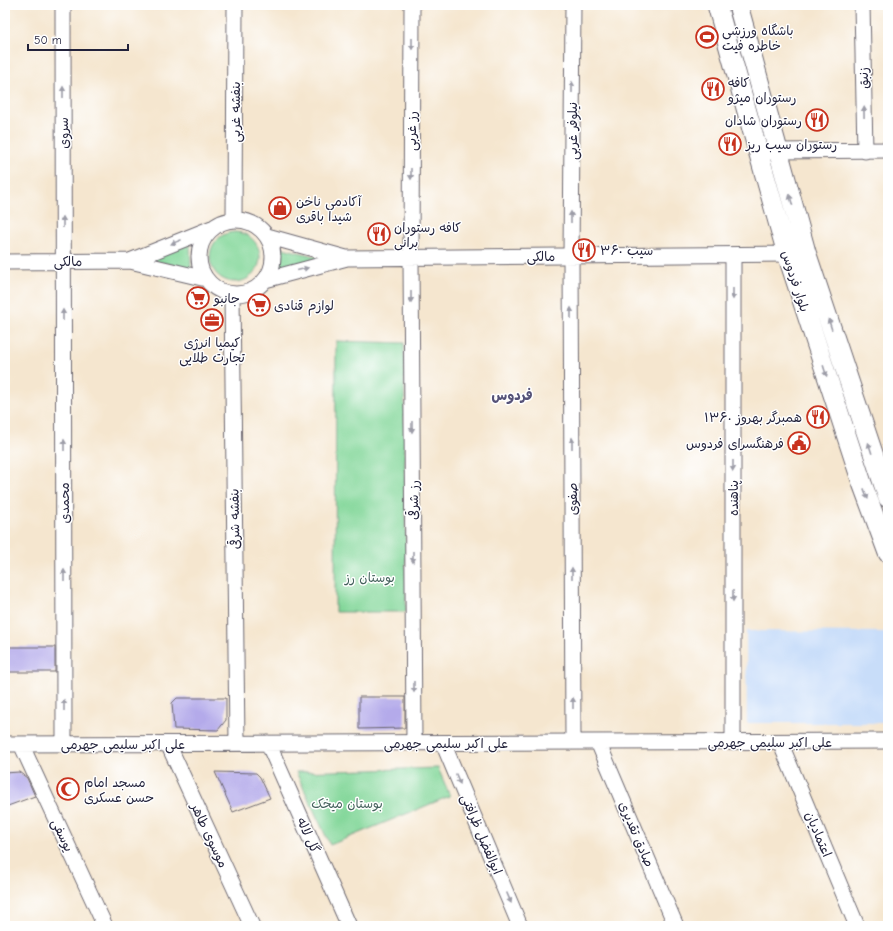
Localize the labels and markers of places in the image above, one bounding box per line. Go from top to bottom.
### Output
place label: باشگاه ورزشی خاطره فیت [722,23,794,54]
sports icon: باشگاه ورزشی خاطره فیت [694,24,720,50]
place label: کافه رستوران ميژو [727,75,797,106]
restaurant icon: کافه رستوران ميژو [700,76,726,102]
restaurant icon: رستوران شادان [804,107,830,133]
place label: رستوران شادان [725,113,802,129]
restaurant icon: رستوران سیب ریز [717,131,743,157]
place label: رستوران سیب ریز [745,137,837,153]
place label: آکادمی ناخن شیدا باقری [296,194,362,225]
shop icon: آکادمی ناخن شیدا باقری [267,195,293,221]
place label: كافه رستوران برانى [394,220,461,251]
restaurant icon: كافه رستوران برانى [366,221,392,247]
restaurant icon: سیب ۳۶۰ [571,237,597,263]
place label: سیب ۳۶۰ [600,243,653,259]
supermarket icon: جانبو [185,285,211,311]
place label: جانبو [213,291,240,307]
supermarket icon: لوازم قنادی [246,292,272,318]
place label: لوازم قنادی [274,298,334,316]
office icon: کیمیا انرژی تجارت طلایی [199,307,225,333]
place label: کیمیا انرژی تجارت طلایی [179,335,245,367]
restaurant icon: همبرگر بهروز ۱۳۶۰ [805,404,831,430]
place label: همبرگر بهروز ۱۳۶۰ [704,410,802,426]
public building icon: فرهنگسرای فردوس [786,430,812,456]
place label: فرهنگسرای فردوس [686,436,784,452]
place label: مسجد امام حسن عسکری [84,775,154,805]
mosque icon: مسجد امام حسن عسکری [55,776,81,802]

